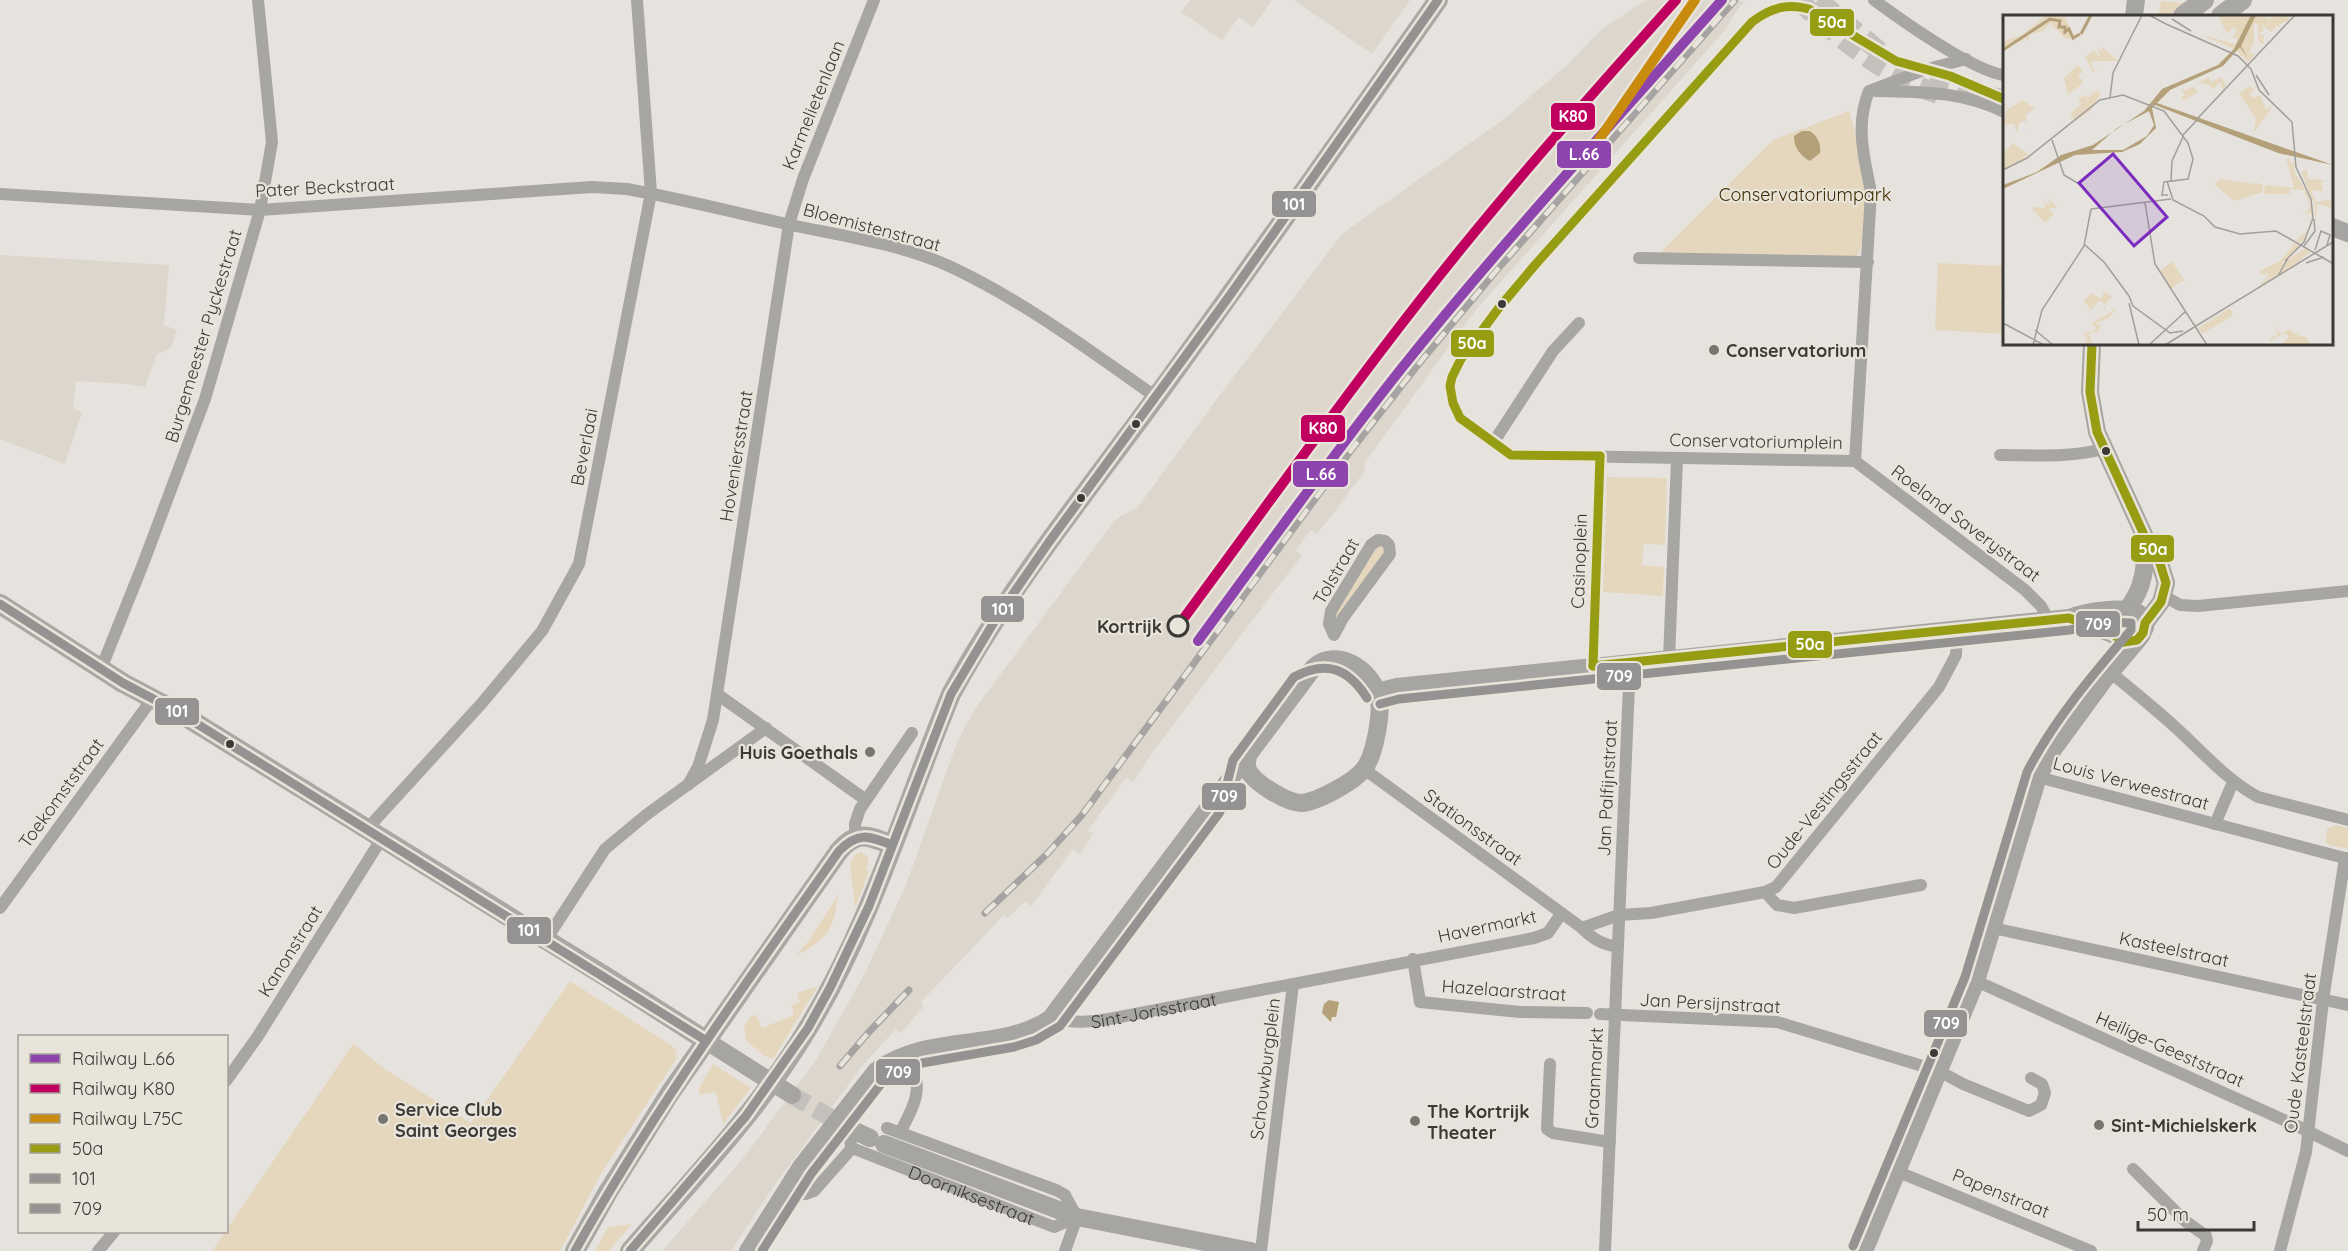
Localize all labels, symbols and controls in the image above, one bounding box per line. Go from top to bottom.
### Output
line badge: 50a [1809,8,1855,37]
text: 50a [1817,12,1847,32]
inset map [2003,15,2333,345]
street label: Karmelietenlaan [777,37,849,173]
line badge: K80 [1550,102,1596,131]
text: K80 [1558,106,1588,126]
line badge: L.66 [1556,140,1612,169]
text: L.66 [1569,144,1599,164]
street label: Pater Beckstraat [255,172,395,202]
park label: Conservatoriumpark [1719,183,1891,206]
line badge: 101 [1271,190,1317,218]
text: 101 [1283,194,1305,214]
street label: Bloemistenstraat [801,198,943,256]
street label: Burgemeester Pyckestraat [160,226,246,446]
unlabelled marker [1496,298,1508,310]
line badge: 50a [1450,329,1495,358]
text: 50a [1457,333,1487,353]
place label: Conservatorium [1726,339,1866,362]
marker: Conservatorium [1707,343,1721,357]
street label: Hoveniersstraat [714,389,758,523]
street label: Beverlaai [565,406,603,488]
line badge: K80 [1300,414,1346,443]
unlabelled marker [1130,418,1142,430]
text: K80 [1308,418,1338,438]
street label: Conservatoriumplein [1669,428,1843,454]
unlabelled marker [2100,445,2112,457]
street label: Roeland Saverystraat [1887,459,2045,587]
line badge: L.66 [1292,460,1349,488]
text: L.66 [1306,464,1336,484]
unlabelled marker [1075,492,1087,504]
street label: Casinoplein [1566,513,1592,609]
street label: Tolstraat [1308,534,1364,608]
line badge: 50a [2130,534,2175,563]
text: 50a [2138,539,2168,559]
line badge: 101 [980,595,1025,623]
text: 101 [992,599,1014,619]
line badge: 709 [2075,610,2121,638]
text: 709 [2084,614,2112,634]
place label: Kortrijk [1097,615,1162,638]
marker: Kortrijk [1167,615,1189,637]
line badge: 50a [1787,630,1833,659]
text: 50a [1795,634,1825,654]
line badge: 709 [1596,662,1642,691]
text: 709 [1605,666,1633,686]
line badge: 101 [154,697,200,726]
text: 101 [166,701,188,721]
street label: Jan Palfijnstraat [1592,719,1622,857]
street label: Oude-Vestingsstraat [1761,726,1887,874]
street label: Toekomststraat [13,733,109,853]
unlabelled marker [224,738,236,750]
place label: Huis Goethals [739,741,858,764]
marker: Huis Goethals [863,745,877,759]
street label: Louis Verweestraat [2050,751,2212,815]
line badge: 709 [1201,782,1247,811]
street label: Stationsstraat [1419,784,1527,870]
text: 709 [1210,786,1238,806]
street label: Kanonstraat [253,901,327,1001]
street label: Havermarkt [1436,904,1538,948]
line badge: 101 [506,916,552,945]
text: 101 [518,920,540,940]
street label: Kasteelstraat [2117,926,2231,972]
street label: Oude Kasteelstraat [2279,972,2321,1134]
street label: Hazelaarstraat [1441,974,1567,1006]
street label: Sint-Jorisstraat [1090,987,1218,1033]
street label: Jan Persijnstraat [1639,988,1781,1018]
street label: Schouwburgplein [1245,997,1285,1141]
street label: Heilige-Geeststraat [2092,1006,2248,1092]
line badge: 709 [1923,1009,1968,1038]
text: 709 [1932,1013,1960,1033]
street label: Graanmarkt [1580,1027,1608,1129]
legend [18,1035,228,1233]
text: Railway L.66 [72,1047,175,1070]
unlabelled marker [1928,1047,1940,1059]
line badge: 709 [875,1058,921,1086]
text: 709 [884,1062,912,1082]
text: Railway K80 [72,1077,175,1100]
place label: Service Club Saint Georges [395,1098,517,1142]
place label: The Kortrijk Theater [1427,1100,1530,1144]
text: Railway L75C [72,1107,183,1130]
marker: Service Club Saint Georges [376,1112,390,1126]
marker: The Kortrijk Theater [1408,1114,1422,1128]
place label: Sint-Michielskerk [2111,1114,2257,1137]
marker: Sint-Michielskerk [2092,1118,2106,1132]
text: 50a [72,1137,103,1160]
street label: Doorniksestraat [905,1160,1038,1230]
street label: Papenstraat [1949,1163,2053,1223]
text: 101 [72,1167,96,1190]
scale bar [2138,1194,2254,1232]
text: 709 [72,1197,102,1220]
text: 50 m [2147,1203,2189,1226]

